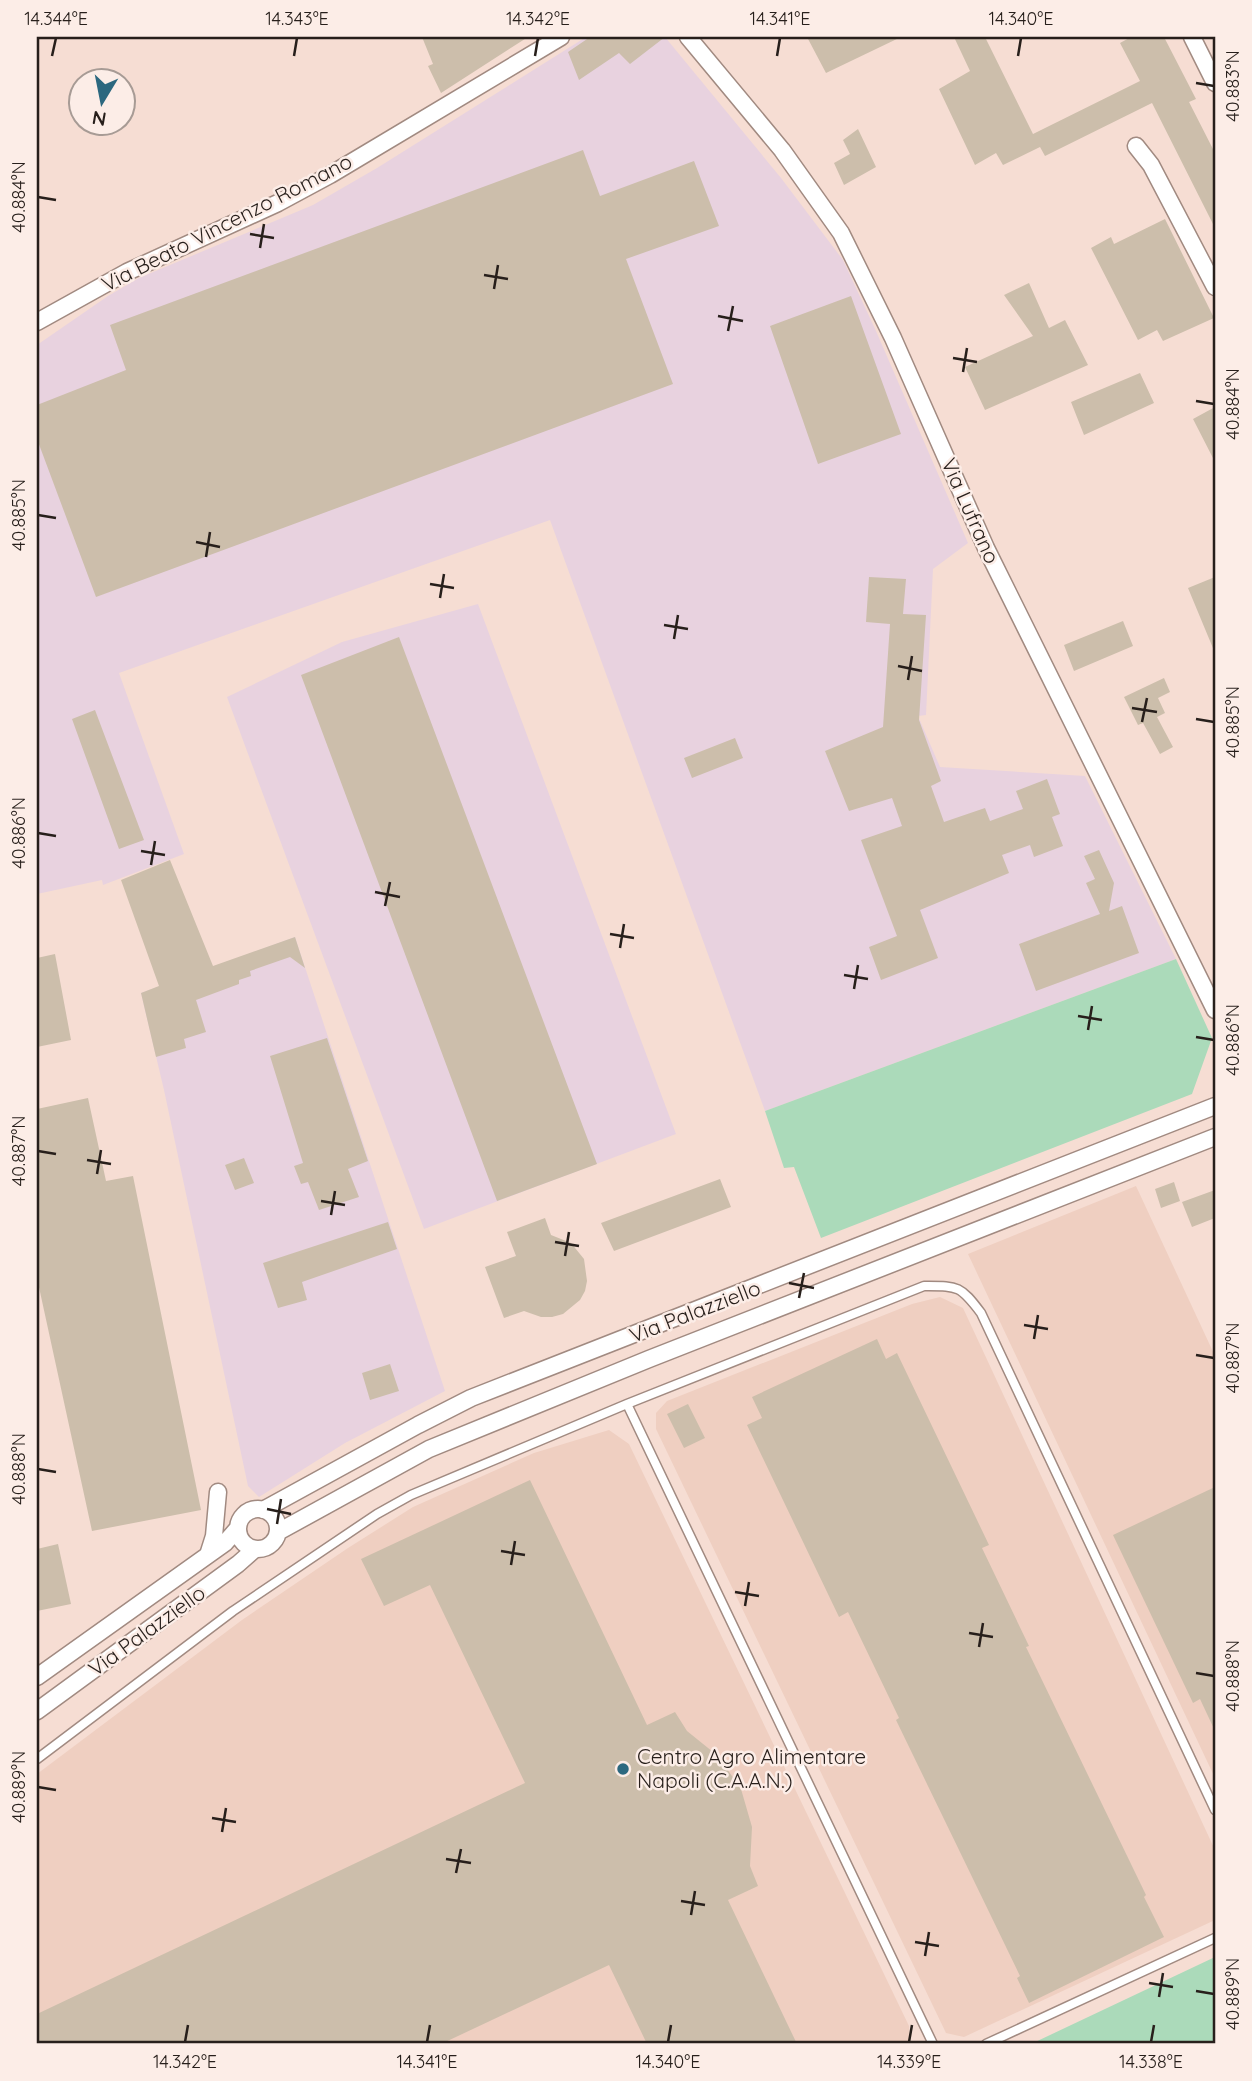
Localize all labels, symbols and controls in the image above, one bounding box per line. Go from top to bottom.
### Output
text: 14.344°E [24,7,88,30]
text: 14.343°E [265,7,329,30]
text: 14.342°E [506,7,570,30]
text: 14.341°E [750,7,810,30]
text: 14.340°E [989,7,1053,30]
text: 40.883°N [1221,50,1244,122]
north arrow [66,66,136,136]
text: N [90,106,108,132]
street label: Via Beato Vincenzo Romano [97,147,356,297]
text: 40.884°N [7,161,30,233]
text: 40.884°N [1221,368,1244,440]
street label: Via Lufrano [936,454,1006,567]
text: 40.885°N [7,479,30,551]
text: 40.885°N [1221,686,1244,758]
text: 40.886°N [7,797,30,869]
text: 40.886°N [1221,1004,1244,1076]
text: 40.887°N [7,1116,30,1186]
street label: Via Palazziello [625,1274,764,1348]
text: 40.887°N [1221,1323,1244,1393]
text: 40.888°N [7,1433,30,1505]
street label: Via Palazziello [83,1579,210,1681]
text: 40.888°N [1221,1640,1244,1712]
place label: Centro Agro Alimentare Napoli (C.A.A.N.) [637,1743,866,1793]
text: 40.889°N [7,1751,30,1823]
marker: Centro Agro Alimentare Napoli (C.A.A.N.) [615,1761,631,1777]
text: 40.889°N [1221,1958,1244,2030]
text: 14.342°E [153,2050,217,2073]
text: 14.341°E [397,2050,457,2073]
text: 14.340°E [636,2050,700,2073]
text: 14.339°E [877,2050,941,2073]
text: 14.338°E [1119,2050,1183,2073]

